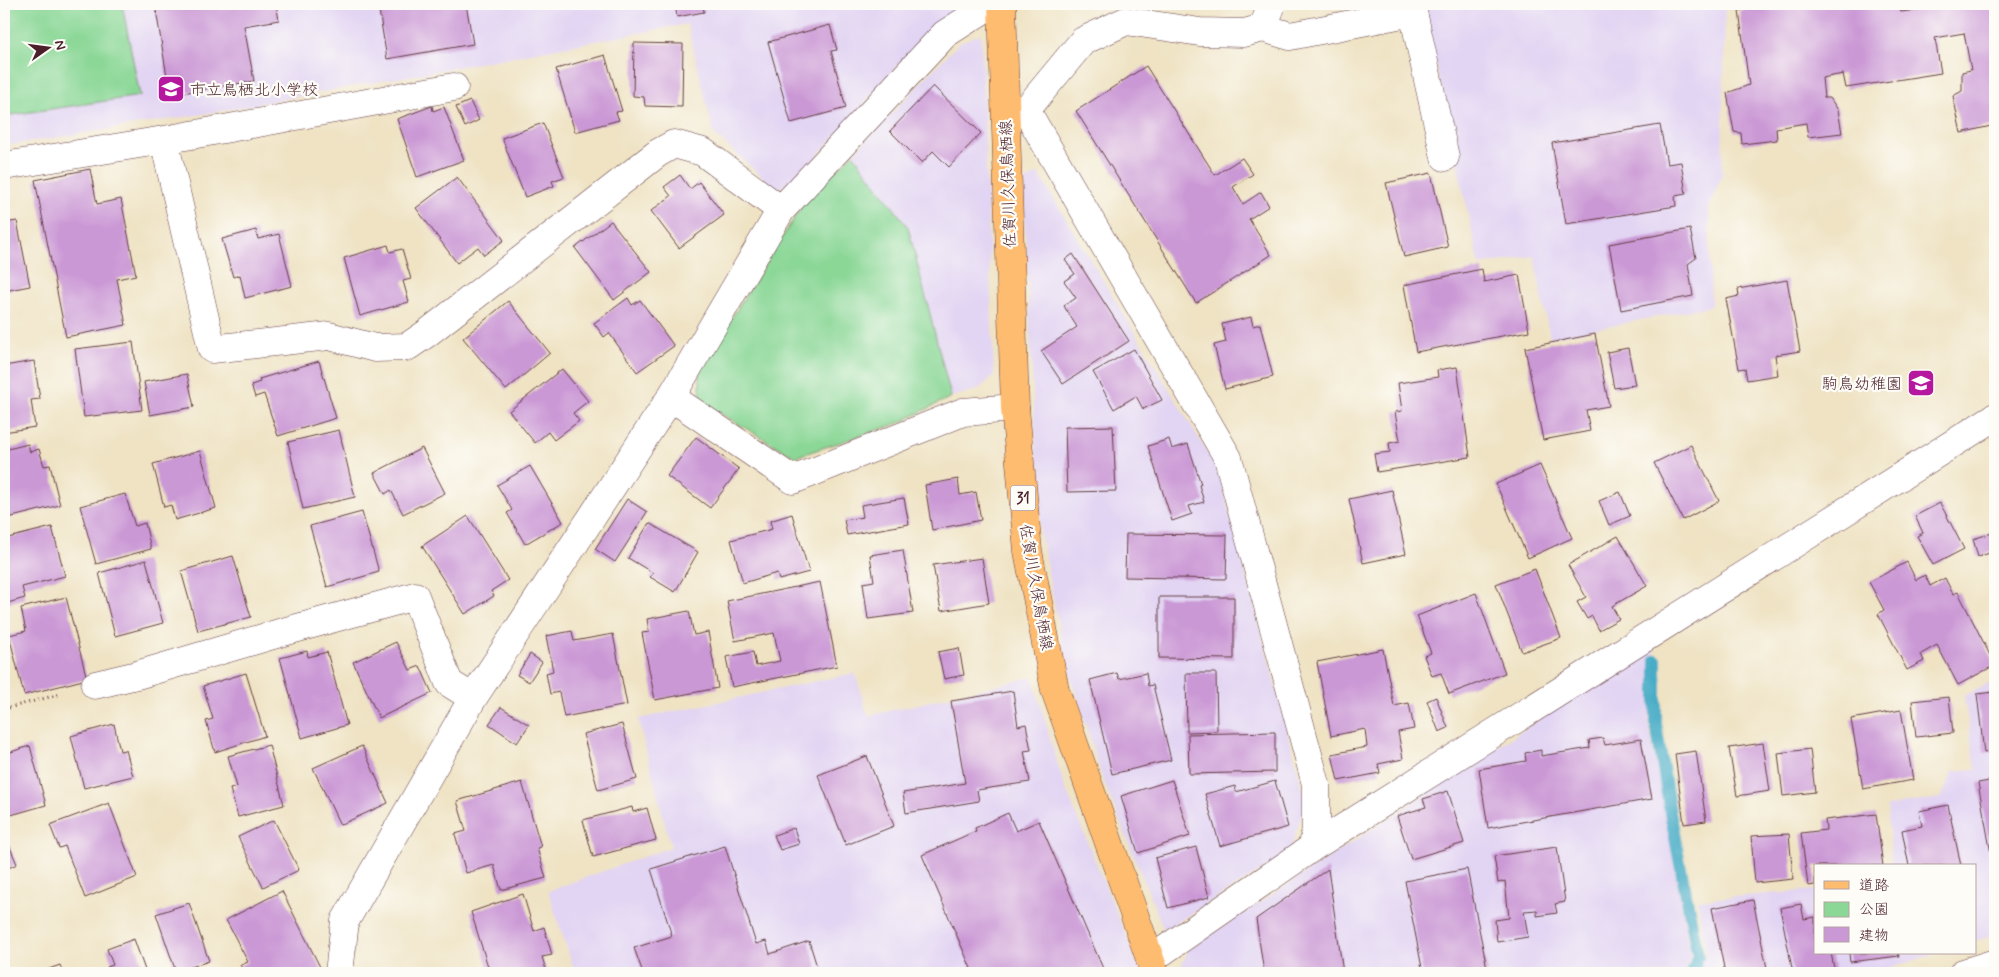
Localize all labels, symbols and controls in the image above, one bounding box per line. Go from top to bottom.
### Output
north arrow [22,22,72,72]
text: N [50,38,70,52]
school or university icon: 市立鳥栖北小学校 [156,74,186,104]
place label: 市立鳥栖北小学校 [190,80,318,101]
street label: 佐賀川久保鳥栖線 [996,120,1021,248]
school or university icon: 駒鳥幼稚園 [1906,368,1936,398]
place label: 駒鳥幼稚園 [1822,374,1902,395]
road number: 31 [1010,486,1036,510]
street label: 佐賀川久保鳥栖線 [1014,522,1057,652]
legend [1814,864,1976,954]
text: 道路 [1859,876,1889,896]
text: 公園 [1859,900,1889,920]
text: 建物 [1859,926,1889,946]

